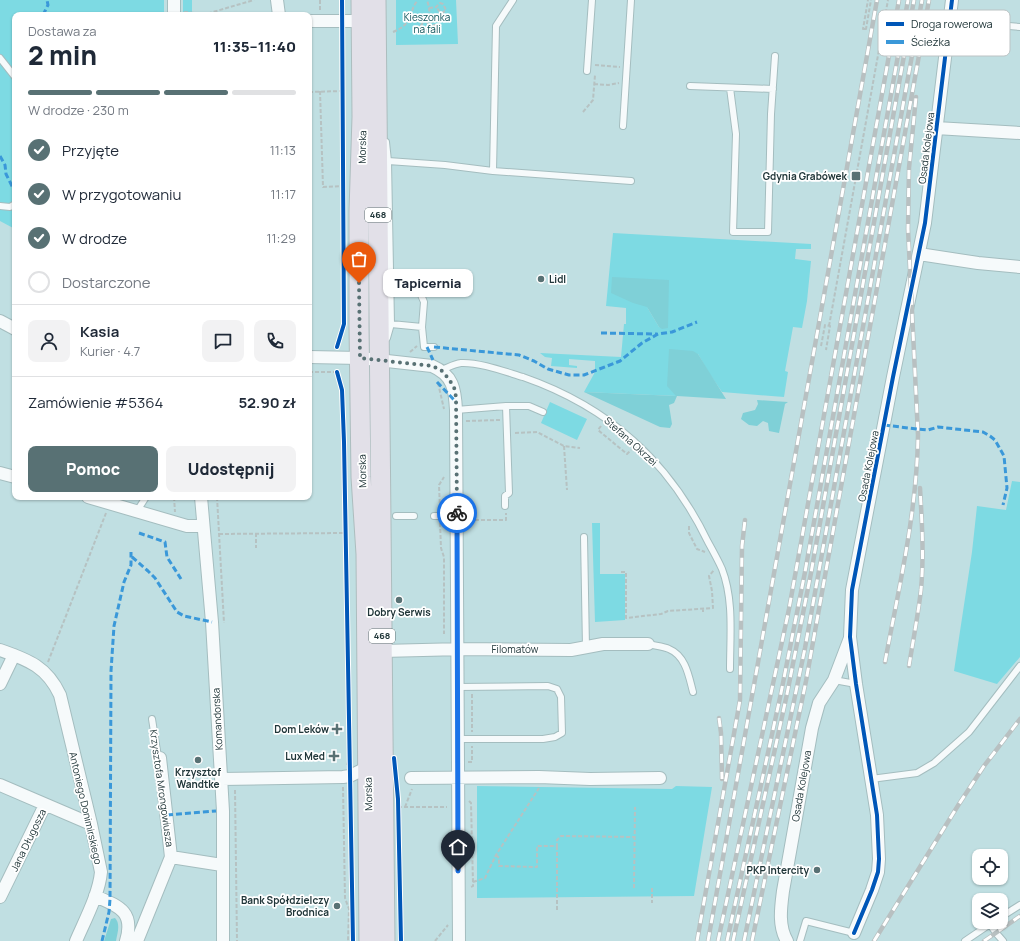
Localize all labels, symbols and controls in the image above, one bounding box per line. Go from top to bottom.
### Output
park label: Kieszonka na fali [404,10,450,36]
legend [878,10,1010,56]
text: Droga rowerowa [911,16,993,31]
text: Dostawa za [28,22,96,40]
text: Ścieżka [911,34,950,49]
text: 11:35–11:40 [213,36,296,57]
text: 2 min [28,37,97,73]
text: W drodze · 230 m [28,101,129,119]
street label: Osada Kolejowa [915,111,937,185]
street label: Morska [355,130,369,164]
icon: check [28,139,50,161]
text: Przyjęte [62,140,119,161]
text: 11:13 [270,141,296,159]
place label: Gdynia Grabówek [763,169,848,183]
marker: Gdynia Grabówek [850,170,862,182]
icon: check [28,183,50,205]
text: W przygotowaniu [62,184,181,205]
text: 11:17 [270,185,296,203]
road number: 468 [365,208,391,222]
icon: check [28,227,50,249]
text: W drodze [62,228,127,249]
text: 11:29 [266,229,296,247]
pin [342,242,376,283]
icon: bag [348,248,370,270]
callout: Tapicernia [383,269,473,297]
text: Dostarczone [62,272,151,293]
place label: Lidl [549,272,566,286]
text: Tapicernia [395,274,461,292]
marker: Lidl [536,274,546,284]
button: person [28,320,70,362]
button: chat [202,320,244,362]
button: phone [254,320,296,362]
text: Kasia [80,321,119,342]
text: Kurier · 4.7 [80,342,140,360]
text: Zamówienie #5364 [28,392,163,413]
text: 52.90 zł [239,392,296,413]
street label: Stefana Okrzei [601,413,661,469]
street label: Osada Kolejowa [854,429,882,503]
button: Pomoc [28,446,158,492]
button: Udostępnij [166,446,296,492]
street label: Morska [355,454,369,488]
courier [437,493,477,533]
icon: bike [446,502,468,524]
marker: Dobry Serwis [394,595,404,605]
place label: Dobry Serwis [367,605,431,619]
road number: 468 [369,629,395,643]
street label: Filomatów [492,642,539,656]
street label: Komandorska [208,687,226,751]
place label: Dom Leków [274,722,329,736]
marker: Dom Leków [332,724,342,734]
street label: Krzysztofa Mrongowiusza [147,728,177,848]
place label: Lux Med [285,749,325,763]
street label: Osada Kolejowa [788,749,814,823]
street label: Antoniego Donimirskiego [66,750,106,866]
marker: Lux Med [328,750,340,762]
marker: Krzysztof Wandtke [193,755,203,765]
place label: Krzysztof Wandtke [175,765,221,791]
street label: Morska [361,777,375,811]
street label: Jana Długosza [7,807,49,873]
pin [441,830,475,871]
icon: home [447,836,469,858]
map controls [972,849,1008,929]
button: locate [972,849,1008,885]
place label: PKP Intercity [747,863,809,877]
marker: PKP Intercity [812,865,822,875]
place label: Bank Spółdzielczy Brodnica [241,893,329,919]
button: layers [972,893,1008,929]
marker: Bank Spółdzielczy Brodnica [332,901,342,911]

